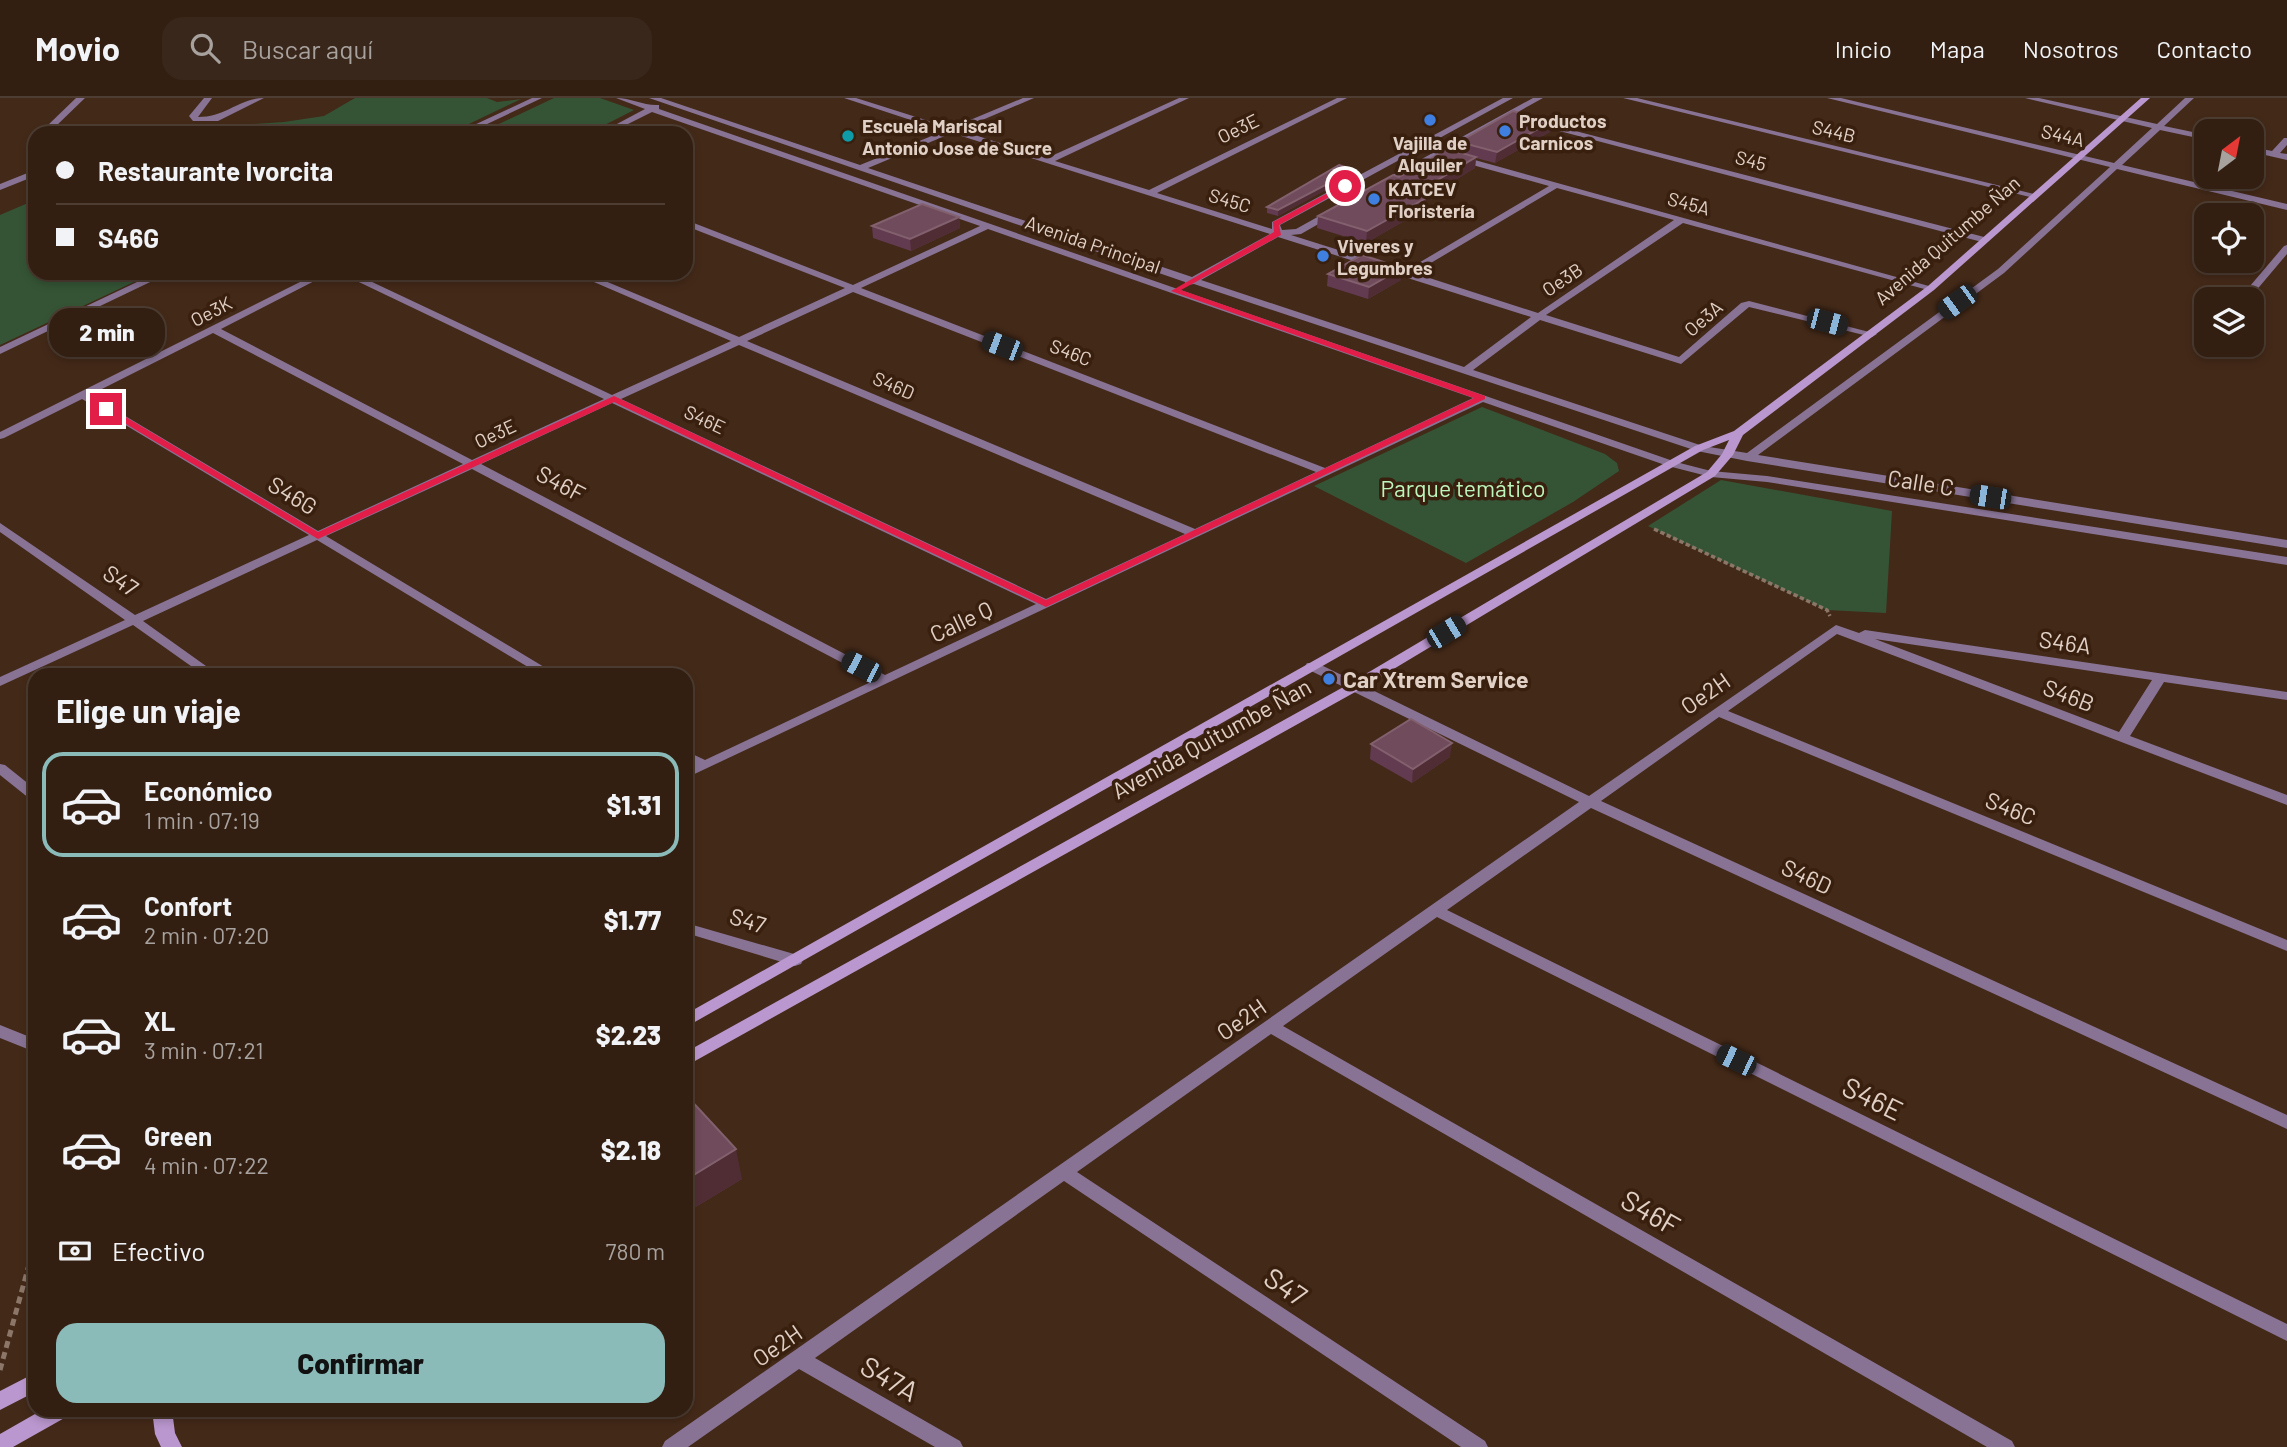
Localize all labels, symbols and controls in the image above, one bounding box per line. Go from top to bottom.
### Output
search box [162,17,652,80]
text: Movio [35,28,120,68]
icon: search [186,29,224,67]
text: Buscar aquí [242,33,373,64]
text: Inicio [1835,34,1892,63]
text: Mapa [1930,34,1985,63]
text: Nosotros [2023,34,2119,63]
text: Contacto [2157,34,2252,63]
street label: Oe3E [1214,108,1262,148]
place label: Productos Carnicos [1519,109,1606,154]
marker: Vajilla de Alquiler [1422,112,1438,128]
place label: Escuela Mariscal Antonio Jose de Sucre [862,114,1052,159]
street label: S44B [1810,115,1858,147]
street label: S44A [2039,119,2087,151]
north arrow [2194,119,2264,189]
map controls [2194,119,2264,357]
marker: Productos Carnicos [1497,123,1513,139]
marker: Escuela Mariscal Antonio Jose de Sucre [840,128,856,144]
place label: Vajilla de Alquiler [1393,131,1467,176]
street label: S45 [1733,145,1769,175]
text: Restaurante Ivorcita [98,155,333,186]
route start [1329,170,1361,202]
street label: Avenida Quitumbe Ñan [1870,171,2024,309]
place label: KATCEV Floristería [1388,177,1475,222]
street label: S45C [1206,183,1254,217]
street label: S45A [1665,186,1713,220]
marker: KATCEV Floristería [1366,191,1382,207]
button: locate [2194,203,2264,273]
street label: Avenida Principal [1022,210,1164,278]
text: S46G [98,222,159,253]
place label: Viveres y Legumbres [1337,234,1433,279]
marker: Viveres y Legumbres [1315,248,1331,264]
street label: Oe3B [1537,257,1587,301]
car [1934,281,1981,323]
button: layers [2194,287,2264,357]
street label: Oe3K [186,291,236,331]
street label: Oe3A [1679,295,1727,341]
car [1804,306,1851,338]
callout: 2 min [48,308,164,356]
text: 2 min [79,318,135,346]
car [979,329,1026,363]
street label: S46C [1047,334,1095,370]
street label: S46D [870,366,918,404]
route end [90,393,122,425]
street label: S46E [681,400,729,438]
street label: Oe3E [471,413,519,453]
street label: S46F [532,459,590,507]
street label: Calle C [1886,463,1956,501]
street label: S46G [263,470,323,520]
park label: Parque temático [1381,474,1545,502]
car [1968,483,2013,511]
street label: S47 [98,558,144,602]
street label: Calle Q [925,594,997,648]
car [1423,612,1470,652]
street label: S46A [2037,625,2093,659]
car [838,648,885,686]
place label: Car Xtrem Service [1343,665,1529,693]
street label: Oe2H [1675,666,1735,720]
marker: Car Xtrem Service [1321,671,1337,687]
street label: Avenida Quitumbe Ñan [1107,672,1315,804]
street label: S46B [2040,673,2098,717]
text: Elige un viaje [56,691,241,729]
icon: car [60,773,123,836]
text: Económico [144,775,273,806]
street label: S46C [1982,785,2040,831]
text: $1.31 [606,789,661,820]
text: 1 min · 07:19 [144,806,260,834]
street label: S46D [1777,852,1837,900]
icon: car [60,888,123,951]
text: Confort [144,890,232,921]
street label: S47 [727,901,770,939]
text: $1.77 [604,904,661,935]
text: 2 min · 07:20 [144,921,269,949]
street label: Oe2H [1211,992,1271,1046]
icon: car [60,1003,123,1066]
text: XL [144,1005,175,1036]
text: $2.23 [596,1019,661,1050]
text: 3 min · 07:21 [144,1036,264,1064]
car [1713,1041,1760,1079]
street label: S46E [1837,1069,1909,1127]
icon: car [60,1118,123,1181]
text: Green [144,1120,212,1151]
text: $2.18 [601,1134,661,1165]
text: 4 min · 07:22 [144,1151,269,1179]
street label: S46F [1616,1182,1686,1242]
icon: cash [56,1232,94,1270]
text: Efectivo [112,1235,205,1266]
text: 780 m [606,1237,665,1265]
street label: S47 [1258,1260,1314,1312]
street label: Oe2H [747,1318,807,1372]
button: Confirmar [56,1323,665,1403]
street label: S47A [855,1348,925,1408]

